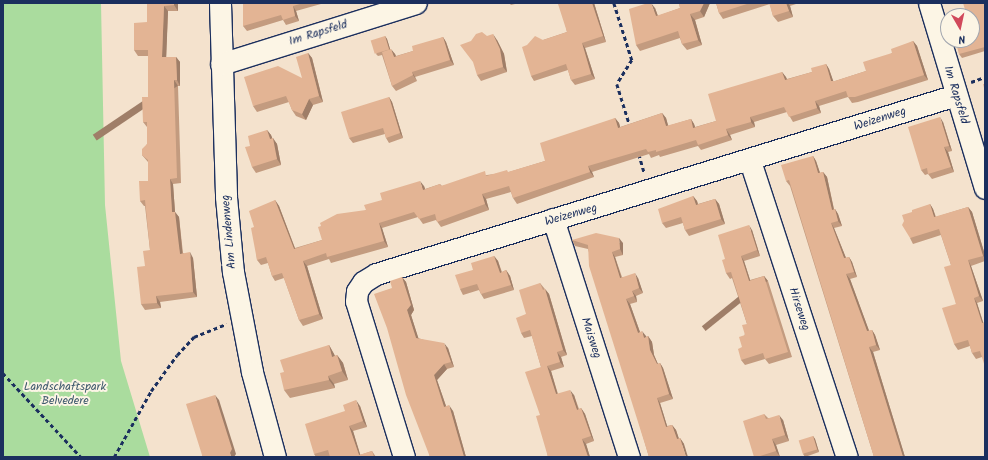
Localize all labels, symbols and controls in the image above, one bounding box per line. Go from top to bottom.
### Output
north arrow [940,8,980,48]
street label: Im Rapsfeld [287,17,349,49]
text: N [957,29,967,48]
street label: Im Rapsfeld [940,64,972,126]
street label: Weizenweg [852,104,908,134]
street label: Am Lindenweg [219,194,239,270]
street label: Weizenweg [543,201,599,229]
street label: Hirseweg [785,286,813,332]
street label: Maisweg [578,316,604,360]
park label: Landschaftspark Belvedere [24,380,106,408]

